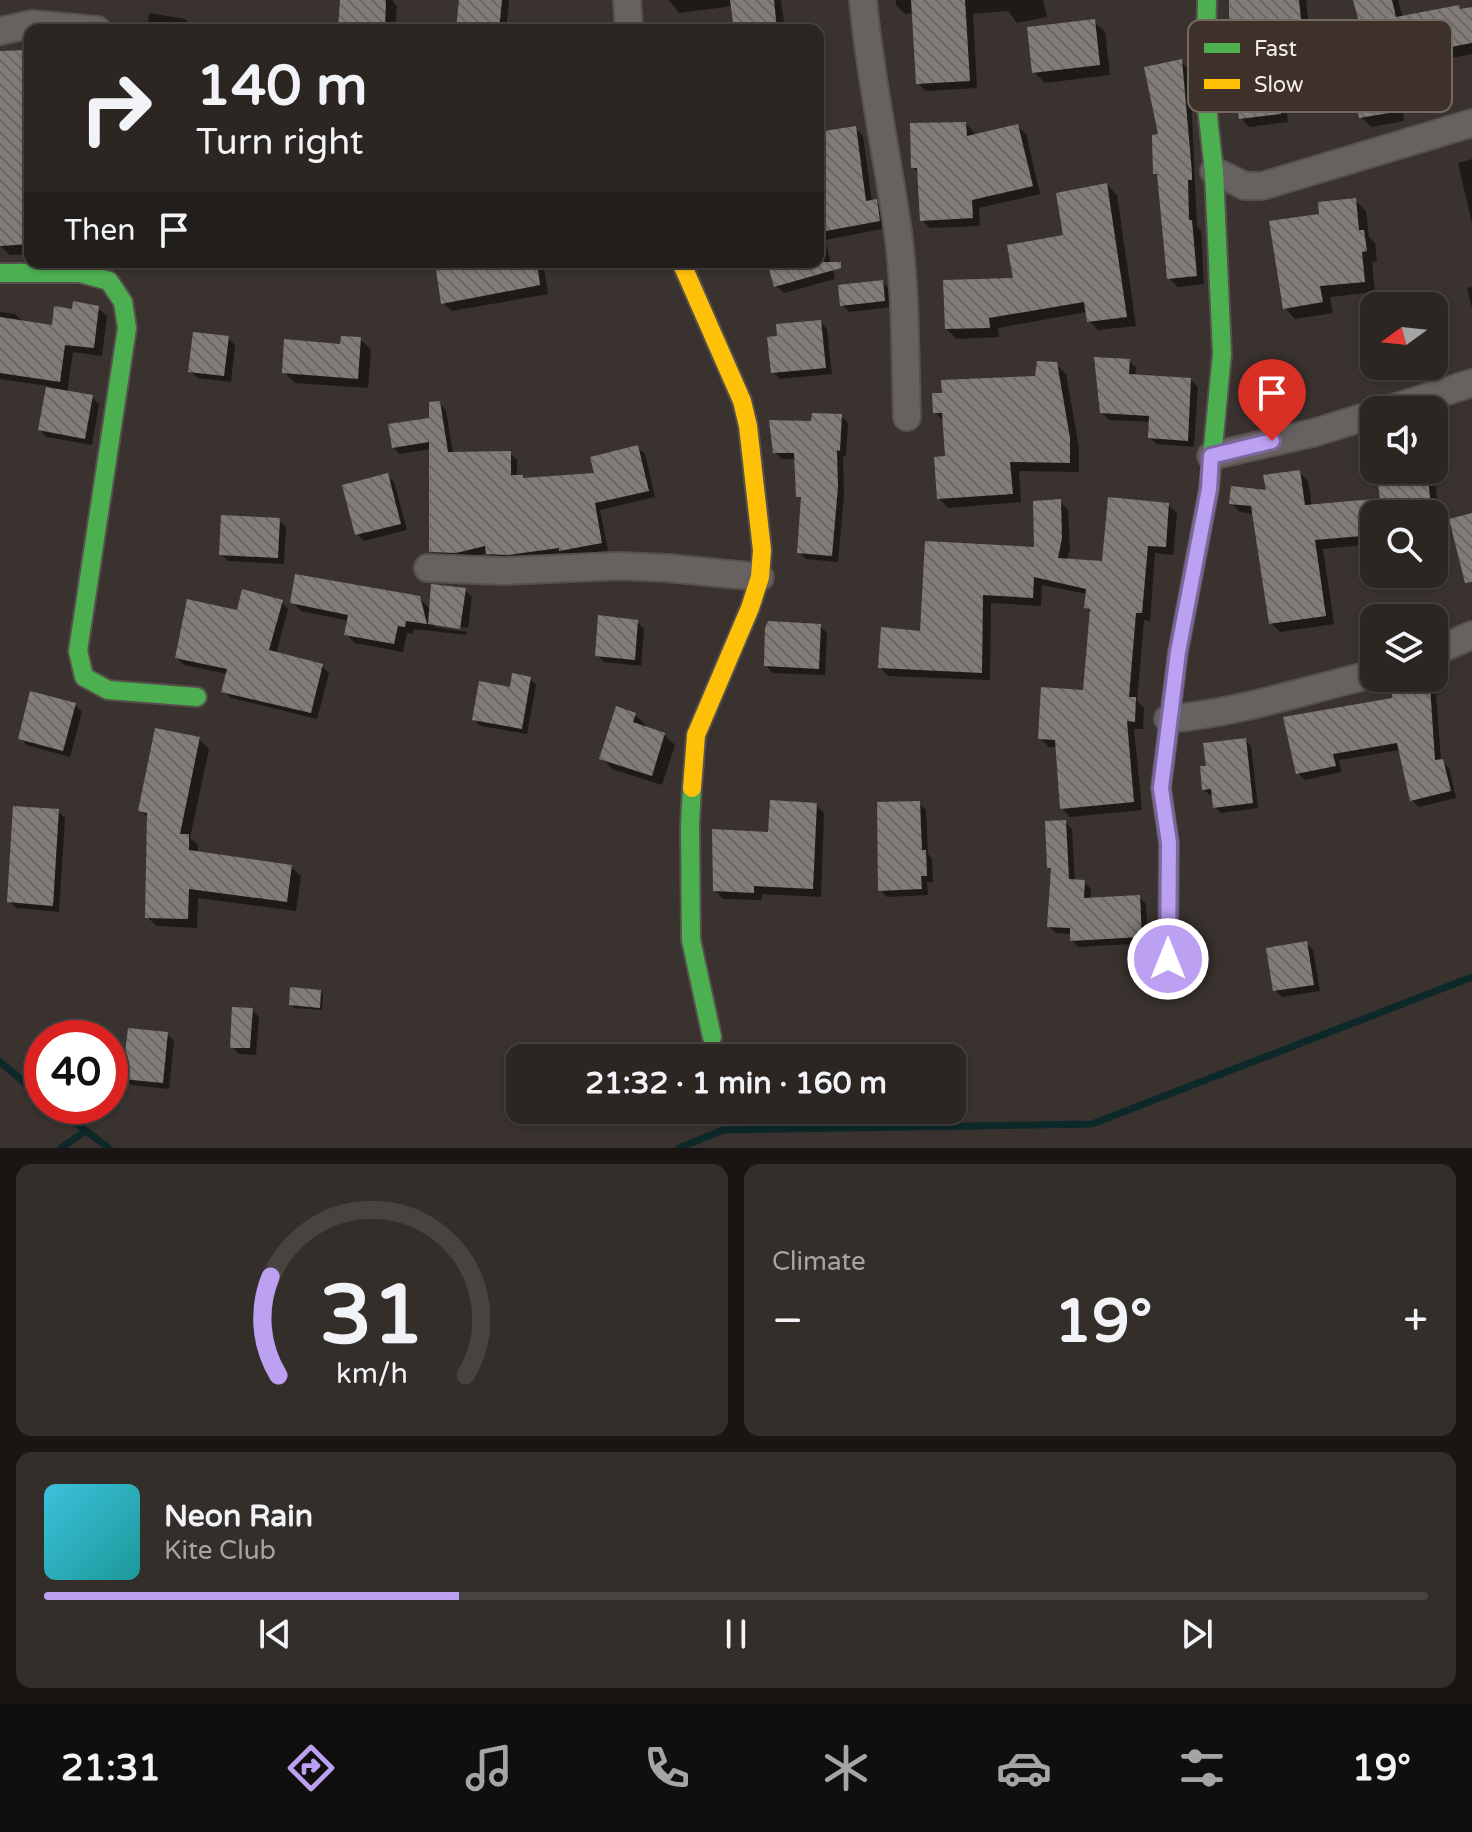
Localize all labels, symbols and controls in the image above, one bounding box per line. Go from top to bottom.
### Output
legend [1188,20,1452,112]
text: Fast [1254,36,1297,62]
text: 140 m [196,53,367,120]
icon: right [64,56,168,160]
text: Slow [1254,72,1304,98]
text: Turn right [196,121,363,164]
icon: arrive [152,208,196,252]
text: Then [64,212,136,249]
north arrow [1360,292,1448,380]
map controls [1360,292,1448,692]
pin [1238,359,1306,441]
icon: arrive [1250,371,1294,415]
button: sound [1360,396,1448,484]
button: search [1360,500,1448,588]
button: layers [1360,604,1448,692]
position arrow [1126,917,1210,1001]
speed limit sign: 40 [24,1020,128,1124]
text: 21:32 · 1 min · 160 m [585,1065,887,1102]
text: Climate [772,1246,866,1277]
text: 31 [320,1266,424,1366]
text: 19° [1054,1286,1152,1358]
text: − [772,1295,803,1348]
text: + [1403,1295,1428,1348]
text: km/h [336,1357,408,1391]
text: Neon Rain [164,1498,313,1535]
text: Kite Club [164,1535,276,1566]
icon: previous [253,1612,297,1656]
icon: pause [714,1612,758,1656]
icon: next [1175,1612,1219,1656]
icon: directions [283,1740,339,1796]
icon: music [461,1740,517,1796]
icon: phone [639,1740,695,1796]
icon: climate [818,1740,874,1796]
icon: car [996,1740,1052,1796]
icon: filters [1174,1740,1230,1796]
text: 21:31 [61,1747,161,1790]
text: 19° [1352,1747,1411,1790]

